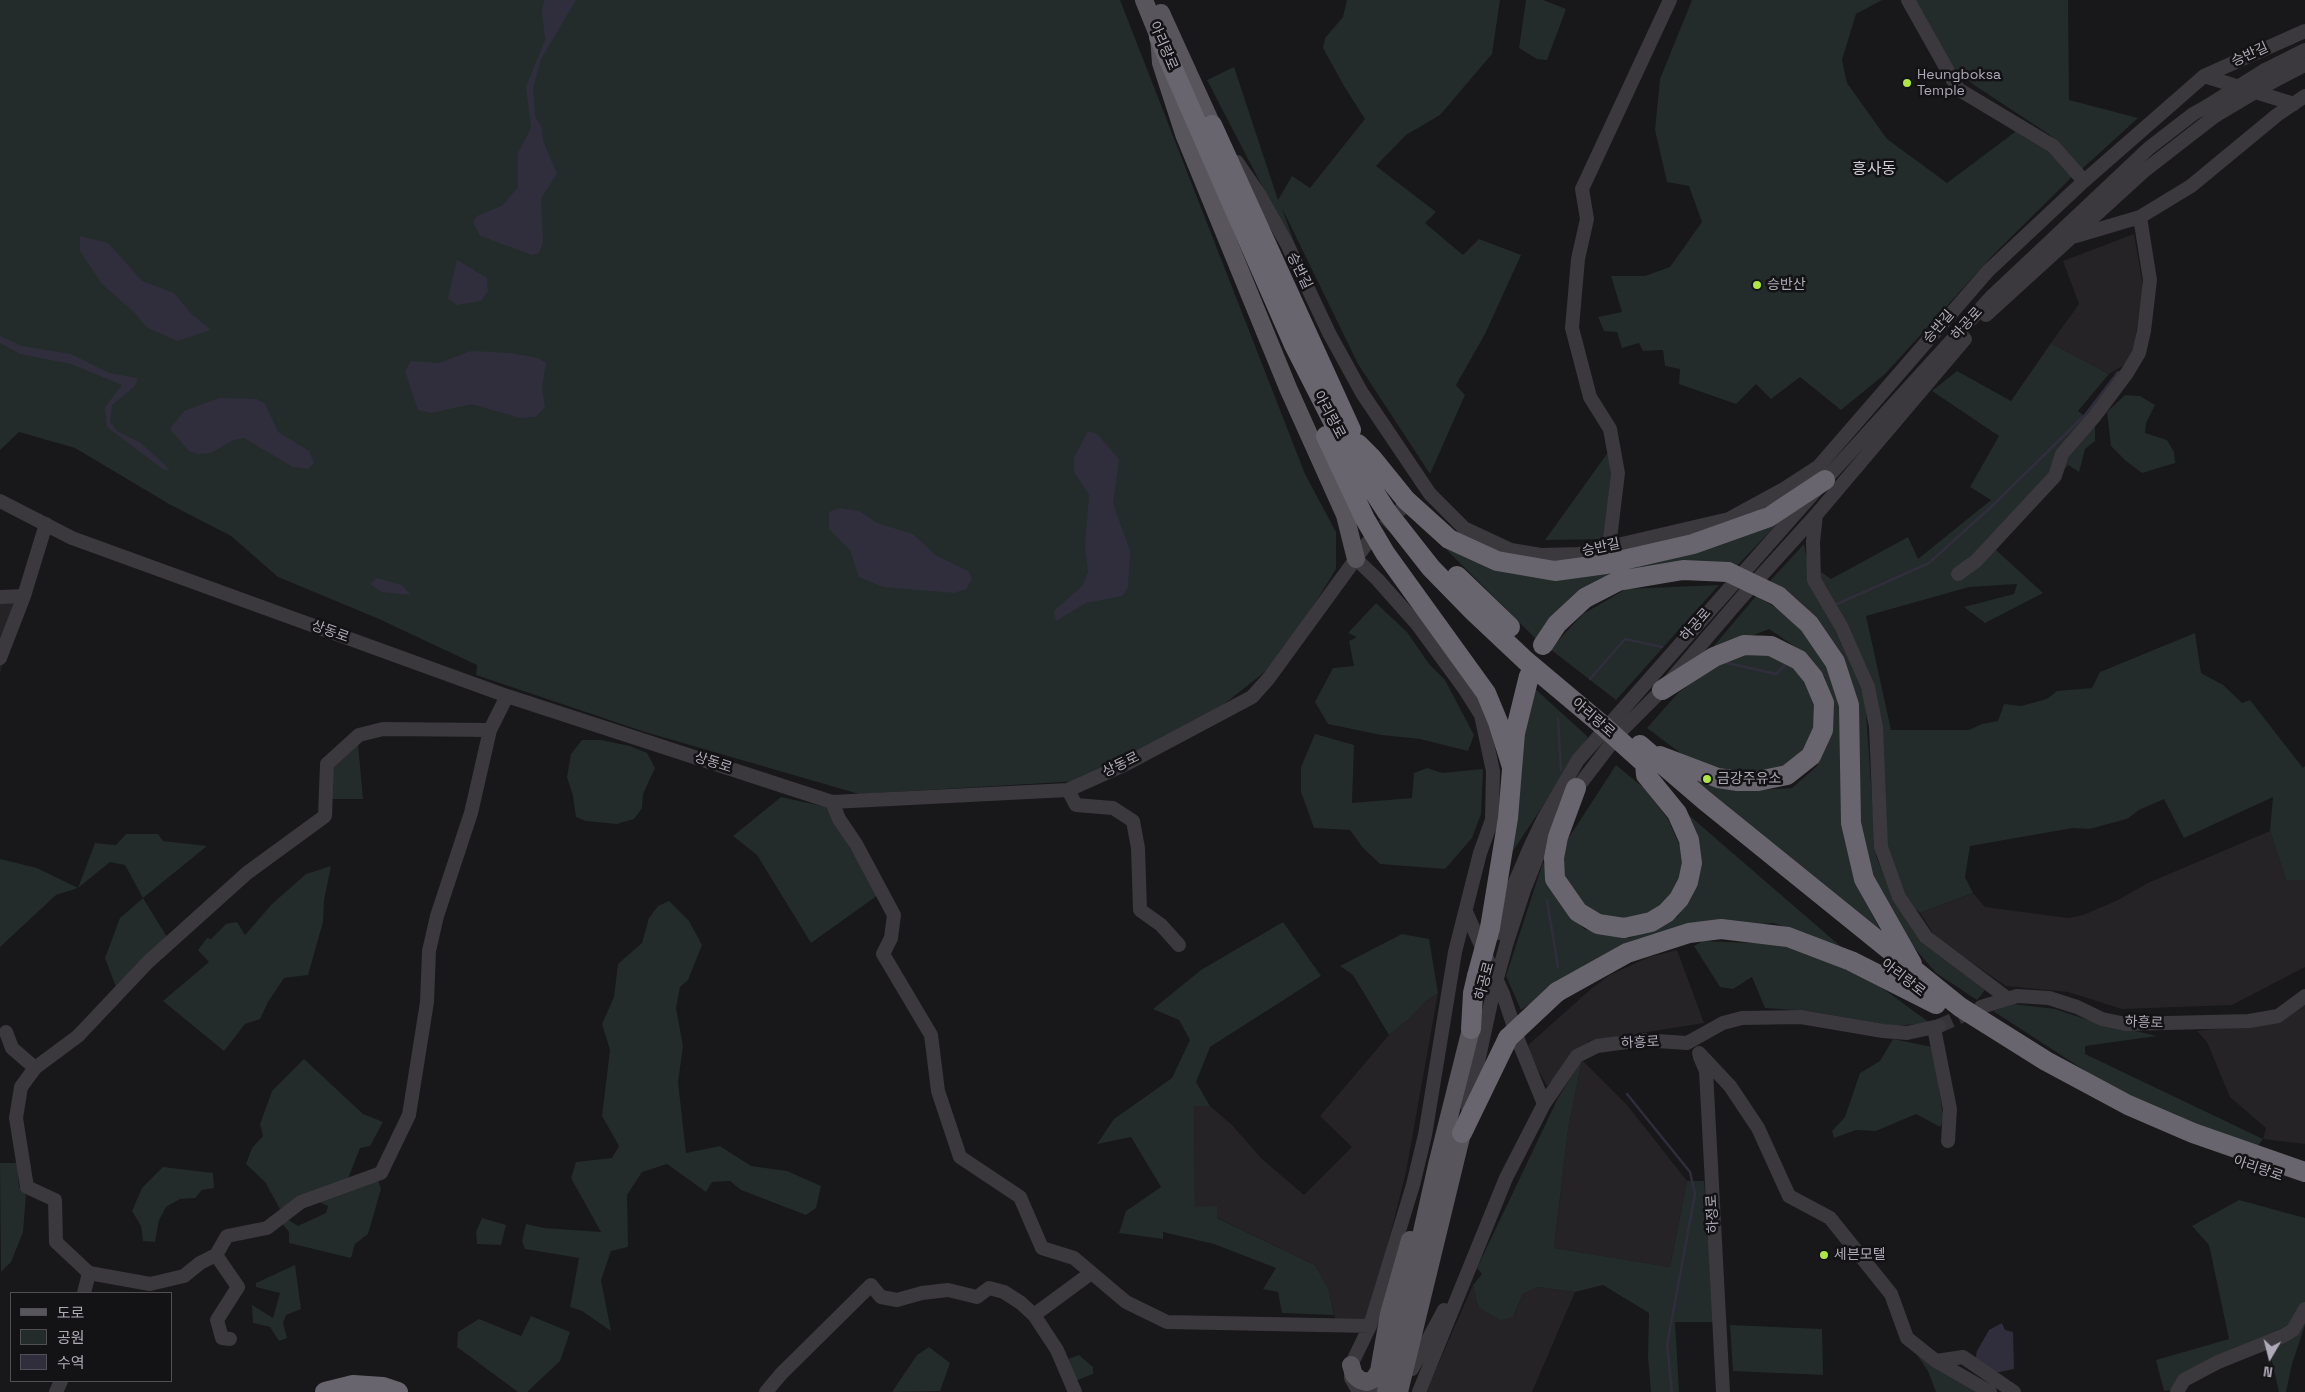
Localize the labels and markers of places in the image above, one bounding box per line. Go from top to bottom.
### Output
place label: Heungboksa Temple [1917,67,2001,100]
marker: Heungboksa Temple [1901,77,1913,89]
place label: 승반산 [1767,277,1806,293]
marker: 승반산 [1751,279,1763,291]
place label: 금강주유소 [1717,771,1781,787]
marker: 금강주유소 [1701,773,1713,785]
place label: 세븐모텔 [1834,1247,1886,1263]
marker: 세븐모텔 [1818,1249,1830,1261]

